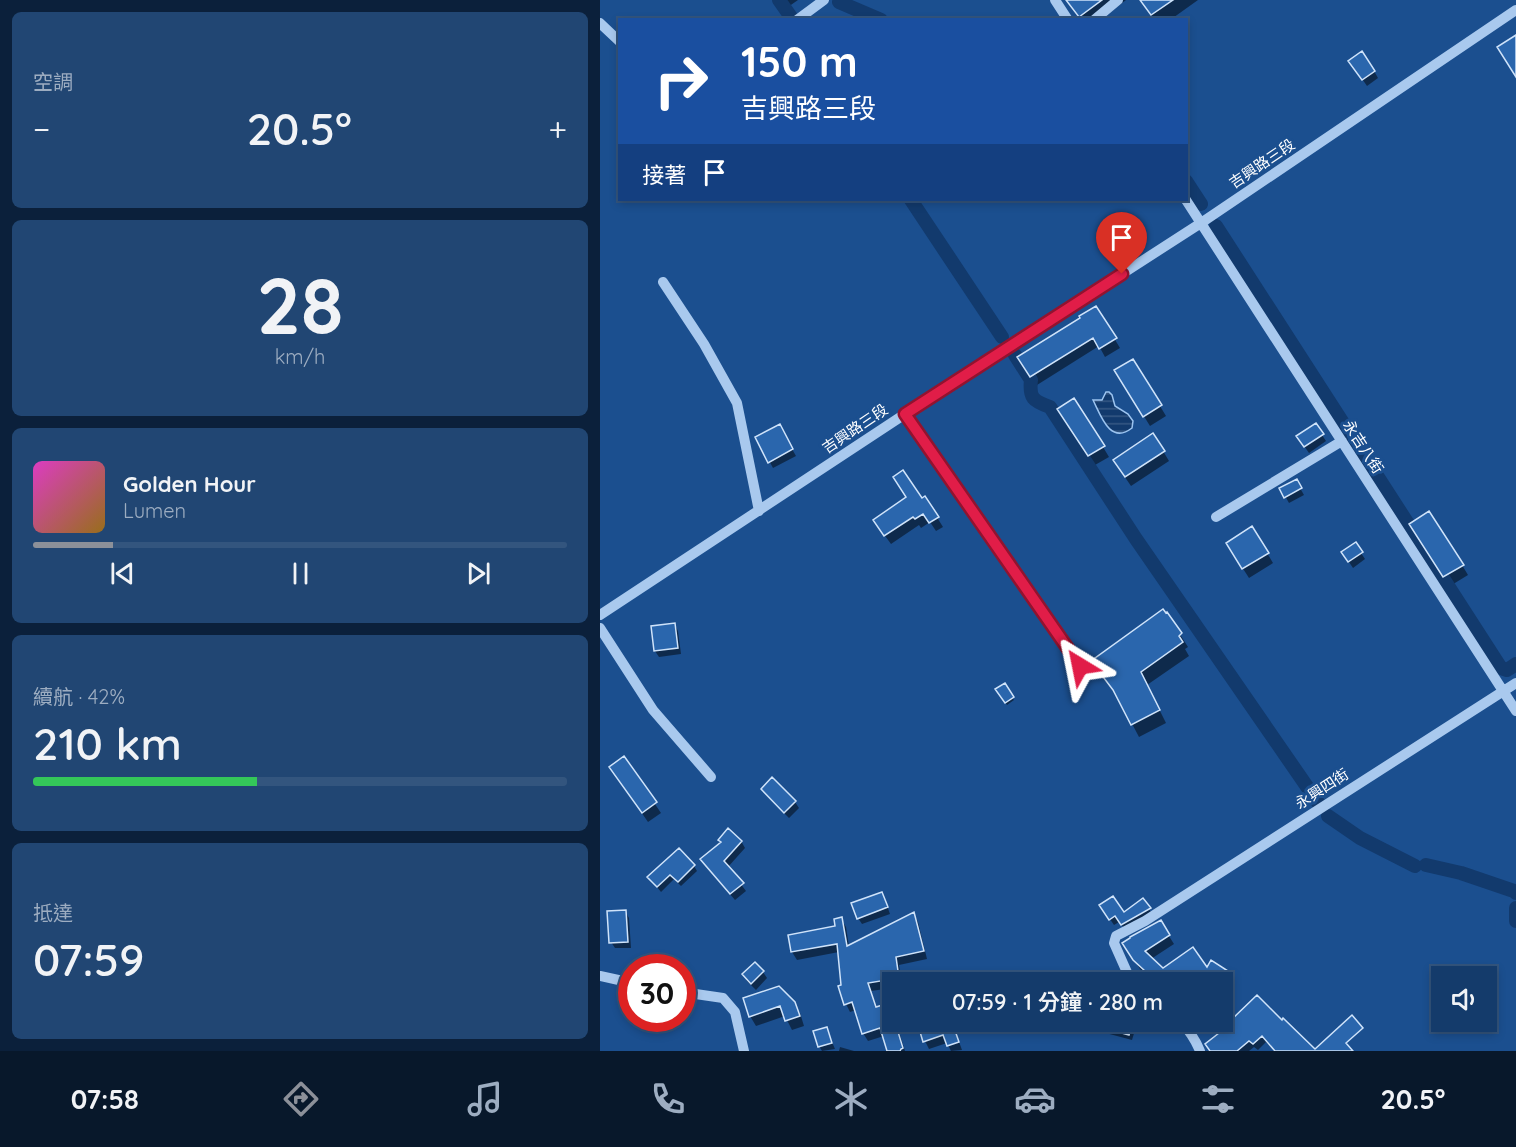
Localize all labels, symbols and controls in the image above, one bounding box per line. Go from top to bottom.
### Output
text: 150 m [741,35,858,88]
icon: right [642,42,720,120]
text: 空調 [33,69,73,94]
text: 吉興路三段 [741,91,876,125]
text: 20.5° [247,100,352,156]
text: − [33,108,50,149]
text: + [548,108,567,149]
street label: 吉興路三段 [1225,135,1298,192]
icon: arrive [698,156,731,189]
text: 接著 [642,161,686,189]
pin [1096,212,1147,274]
icon: arrive [1105,221,1138,254]
text: 28 [256,256,344,354]
text: km/h [275,344,325,369]
street label: 吉興路三段 [818,400,891,457]
street label: 永吉八街 [1339,416,1388,477]
text: Golden Hour [123,470,256,498]
text: Lumen [123,498,186,523]
icon: previous [106,557,139,590]
icon: pause [284,557,317,590]
icon: next [462,557,495,590]
position arrow [1048,634,1112,698]
text: 續航 · 42% [33,684,125,709]
text: 210 km [33,715,182,771]
street label: 永興四街 [1291,764,1352,813]
text: 抵達 [33,900,73,925]
text: 07:59 [33,931,144,987]
speed limit sign: 30 [618,954,696,1032]
map controls [1431,966,1497,1032]
button: sound [1431,966,1497,1032]
text: 07:59 · 1 分鐘 · 280 m [952,988,1163,1016]
icon: directions [280,1078,322,1120]
icon: music [464,1078,506,1120]
icon: phone [647,1078,689,1120]
icon: climate [830,1078,872,1120]
icon: car [1014,1078,1056,1120]
icon: filters [1197,1078,1239,1120]
text: 07:58 [71,1082,139,1116]
text: 20.5° [1380,1082,1445,1116]

